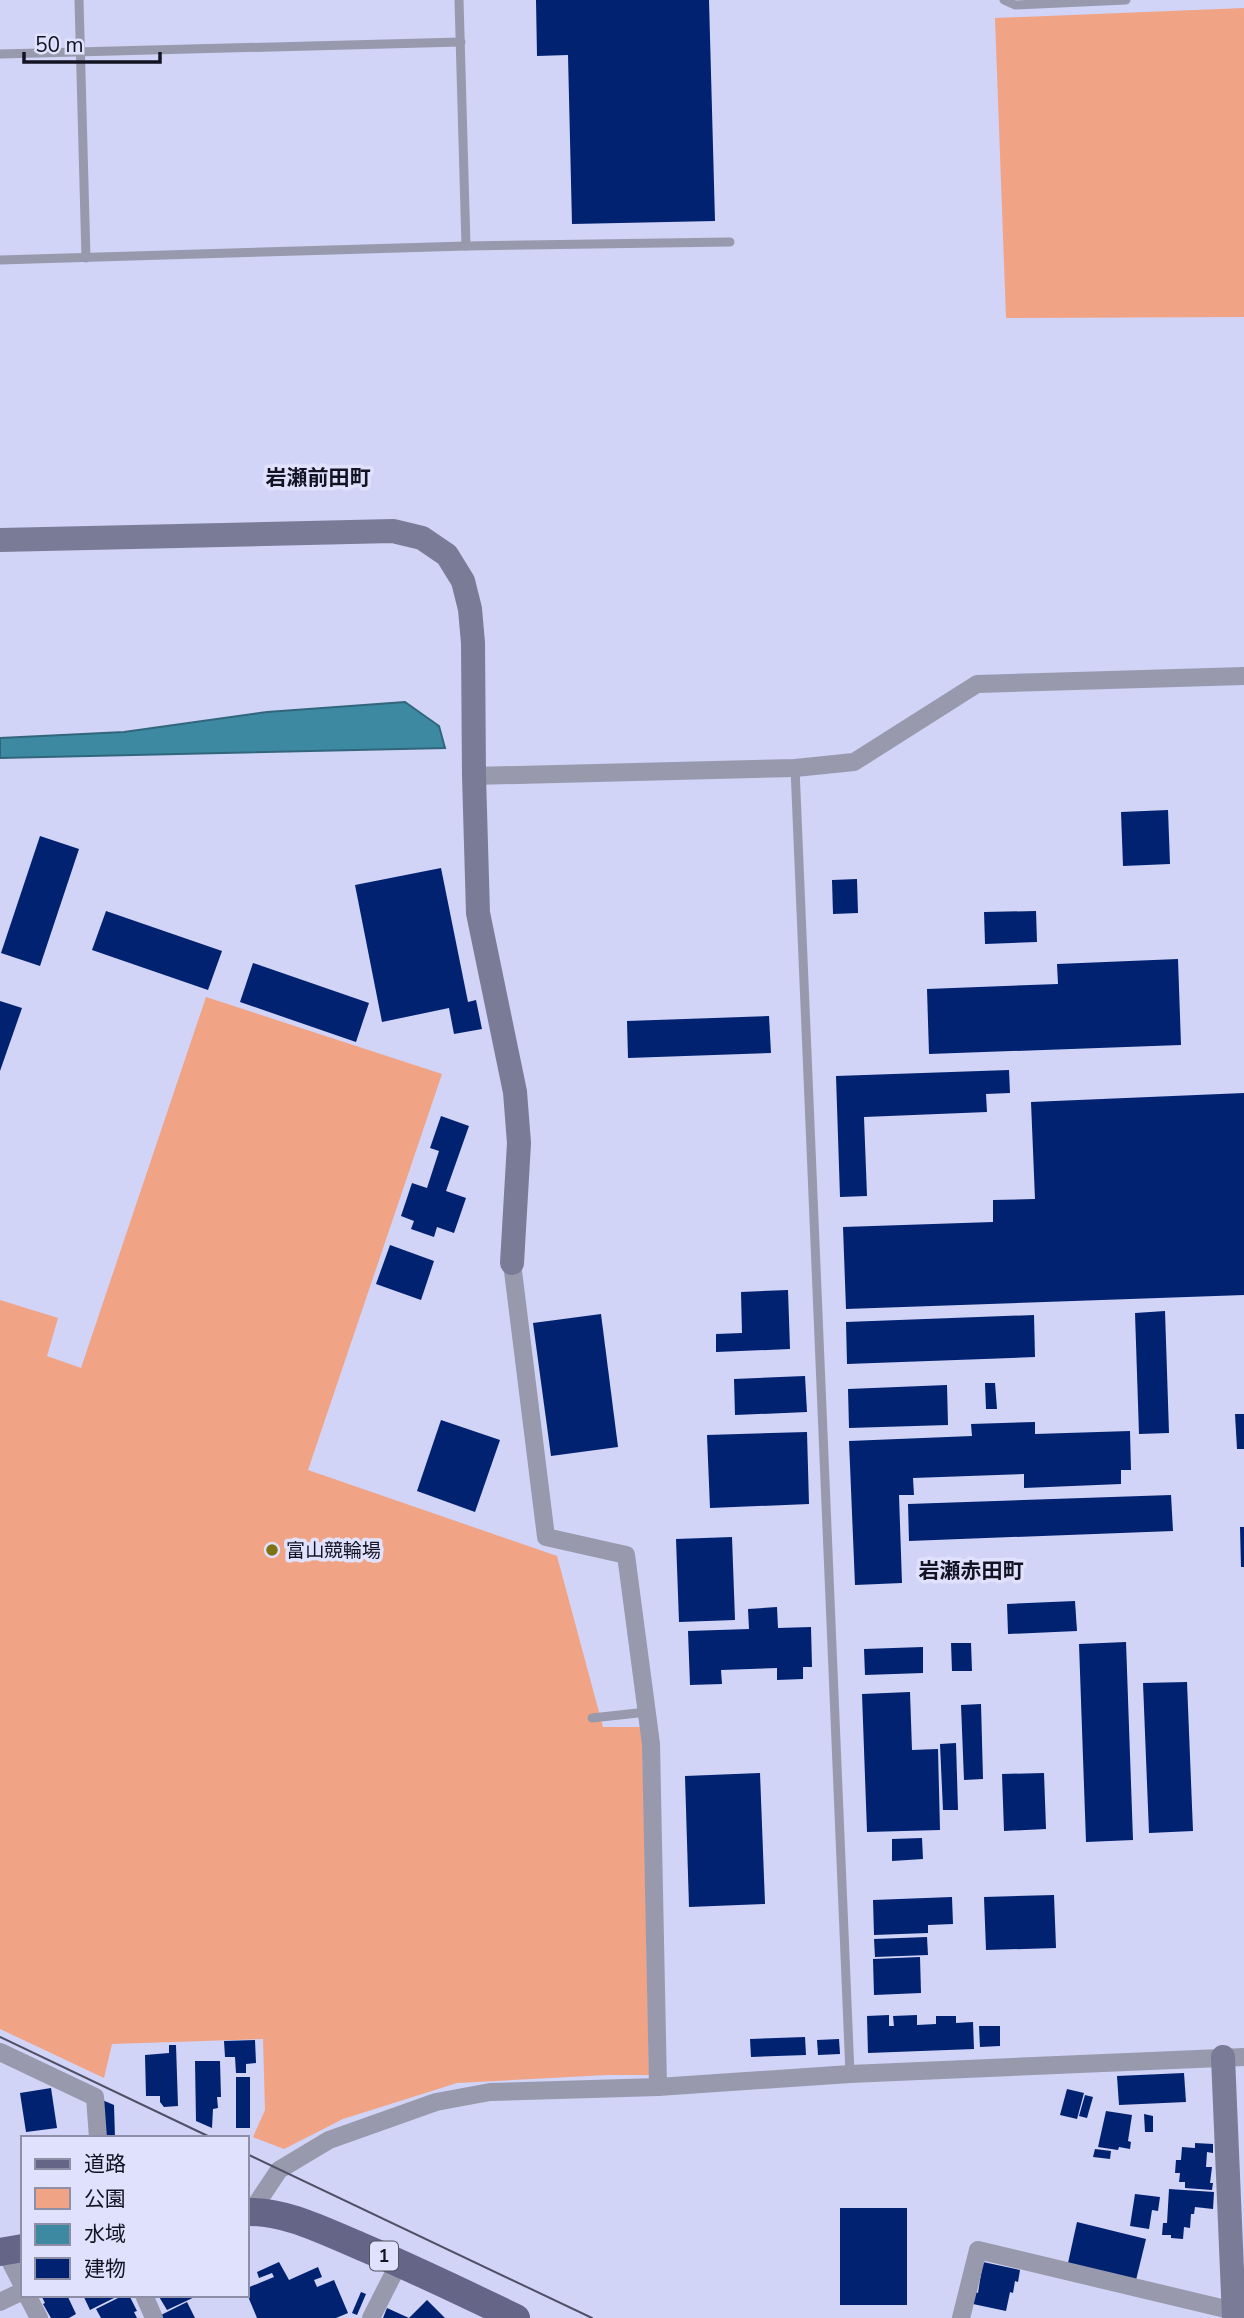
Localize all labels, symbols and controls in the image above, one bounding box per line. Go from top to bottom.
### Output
scale bar [24,21,161,65]
text: 50 m [35,31,84,59]
district label: 岩瀬前田町 [266,464,371,492]
place label: 富山競輪場 [286,1538,381,1564]
marker: 富山競輪場 [264,1542,280,1558]
district label: 岩瀬赤田町 [919,1557,1024,1585]
legend [21,2136,248,2297]
text: 道路 [84,2150,126,2178]
text: 公園 [84,2185,126,2213]
text: 水域 [84,2220,126,2248]
road number: 1 [370,2242,398,2270]
text: 建物 [84,2255,126,2283]

